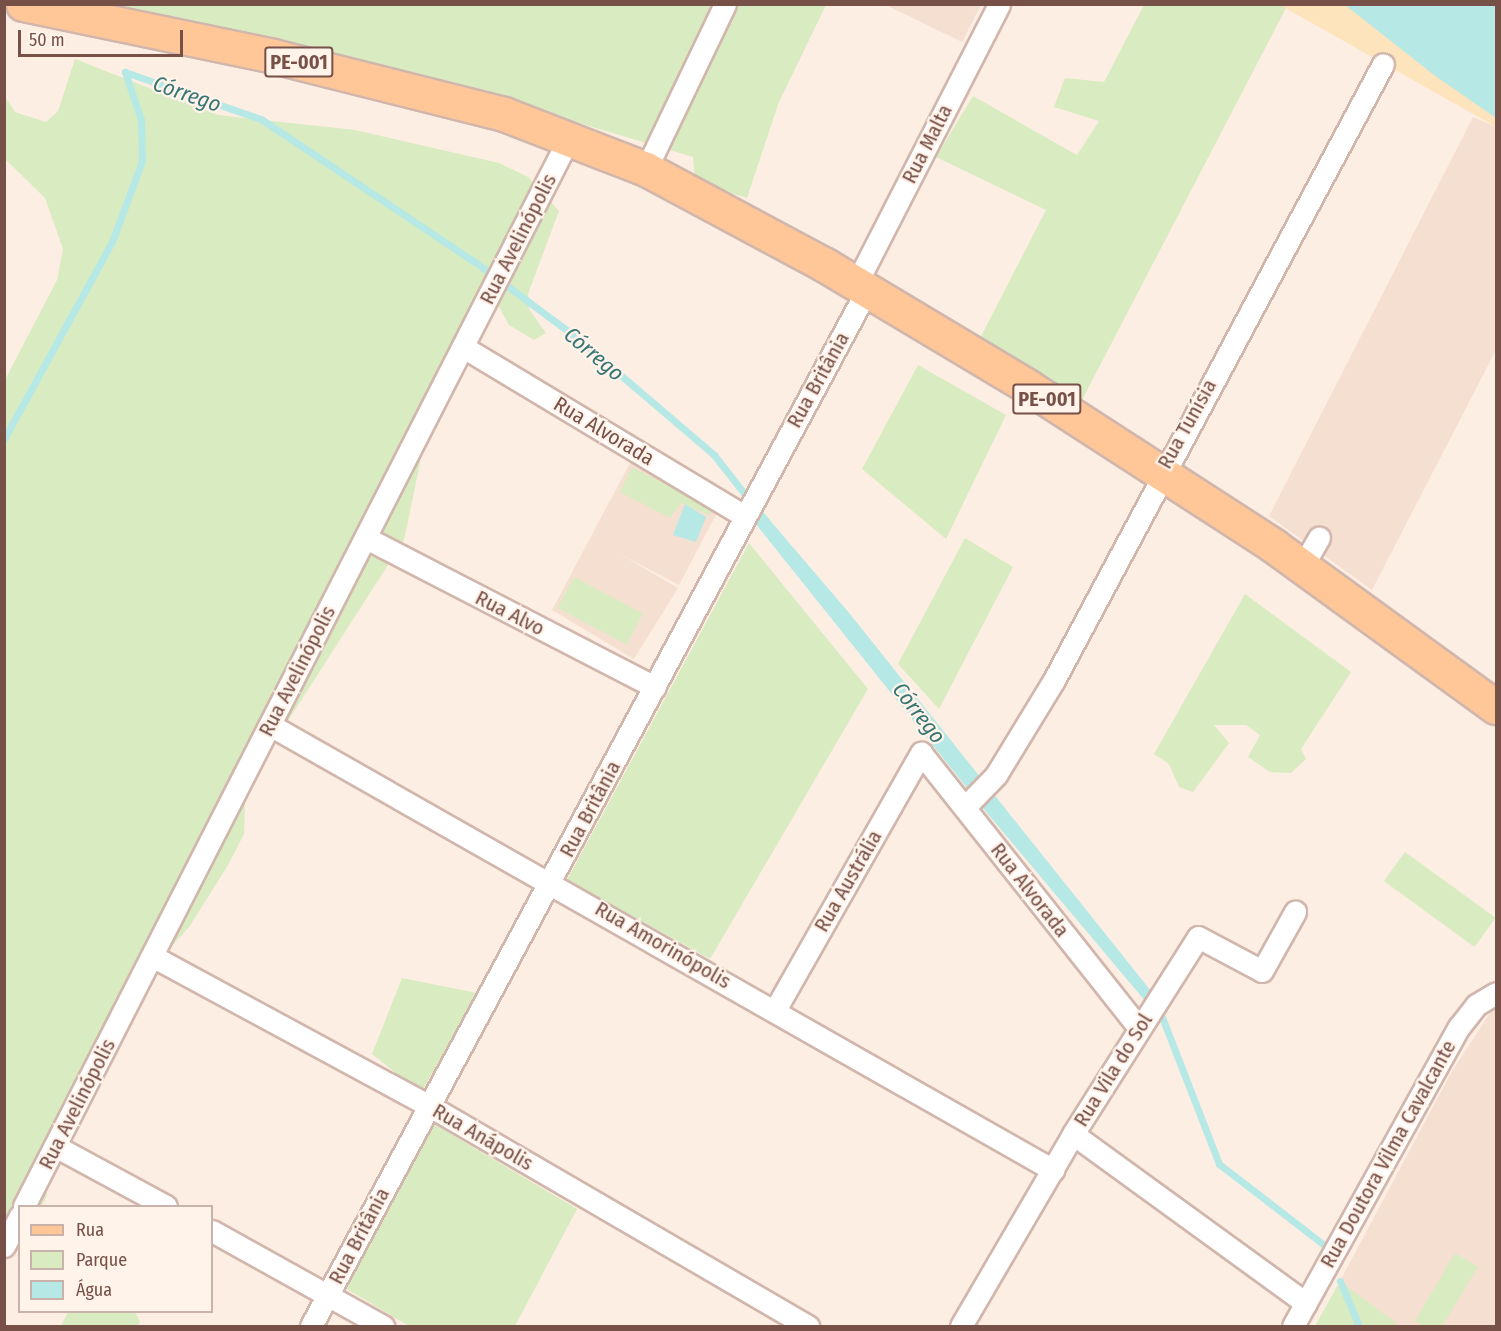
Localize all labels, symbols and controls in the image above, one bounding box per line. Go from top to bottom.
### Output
scale bar [21,18,186,56]
text: 50 m [29,29,65,51]
road number: PE-001 [263,45,335,79]
water label: Córrego [150,70,224,118]
street label: Rua Malta [896,100,958,188]
street label: Rua Avelinópolis [474,169,562,309]
water label: Córrego [559,321,629,387]
street label: Rua Britânia [781,328,855,432]
street label: Rua Tunísia [1152,375,1222,473]
road number: PE-001 [1011,382,1083,416]
street label: Rua Alvorada [549,391,659,471]
street label: Rua Alvo [471,585,549,641]
street label: Rua Avelinópolis [253,601,341,741]
water label: Córrego [887,677,951,749]
street label: Rua Britânia [554,757,626,861]
street label: Rua Austrália [809,826,887,936]
street label: Rua Alvorada [985,838,1075,942]
street label: Rua Amorinópolis [591,896,735,994]
street label: Rua Vila do Sol [1068,1009,1158,1131]
street label: Rua Avelinópolis [33,1034,121,1174]
street label: Rua Doutora Vilma Cavalcante [1315,1036,1461,1272]
street label: Rua Anápolis [428,1098,538,1176]
street label: Rua Britânia [323,1184,395,1288]
legend [18,1205,213,1313]
text: Rua [76,1219,104,1241]
text: Parque [76,1249,127,1271]
text: Água [76,1279,112,1301]

